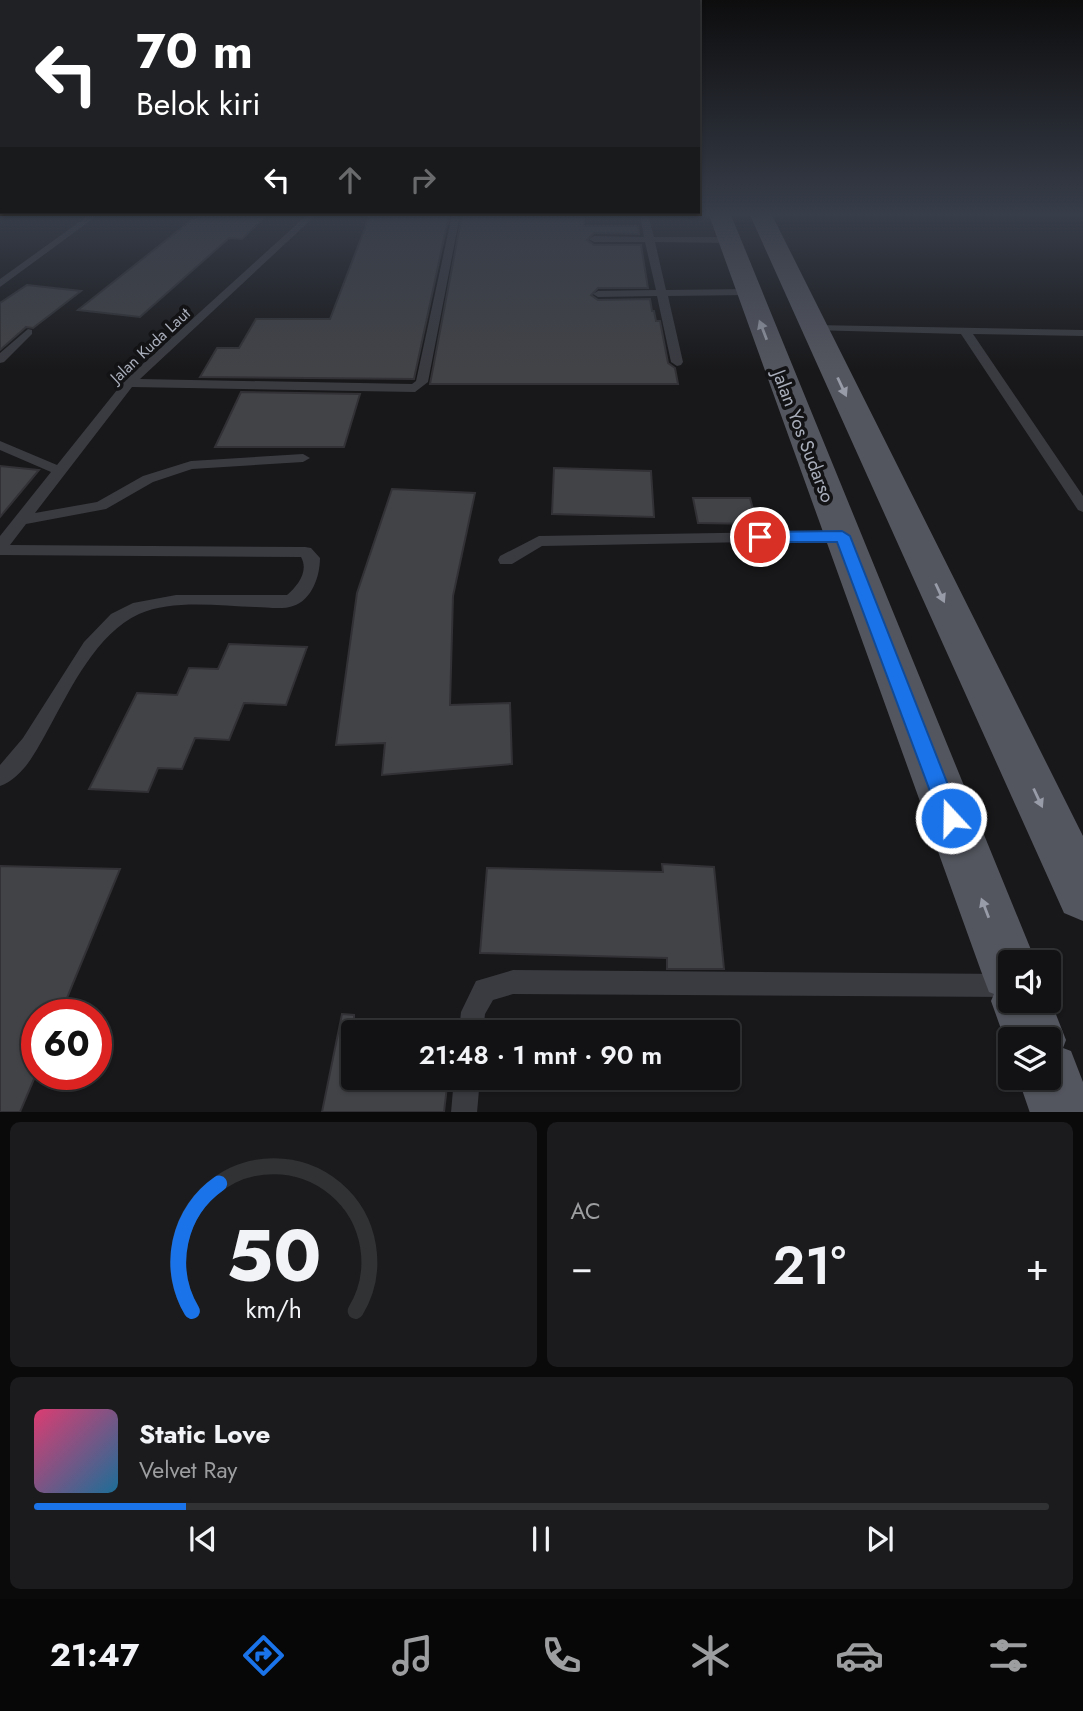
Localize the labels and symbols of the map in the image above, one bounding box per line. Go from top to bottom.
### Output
street label: Jalan Kuda Laut [104,302,196,390]
one-way arrow [757,319,768,340]
street label: Jalan Yos Sudarso [765,363,841,506]
one-way arrow [836,377,848,397]
pin [730,507,790,567]
one-way arrow [934,583,946,603]
position arrow [914,781,988,855]
one-way arrow [1032,788,1043,808]
one-way arrow [980,897,991,918]
speed limit sign: 60 [21,999,112,1090]

